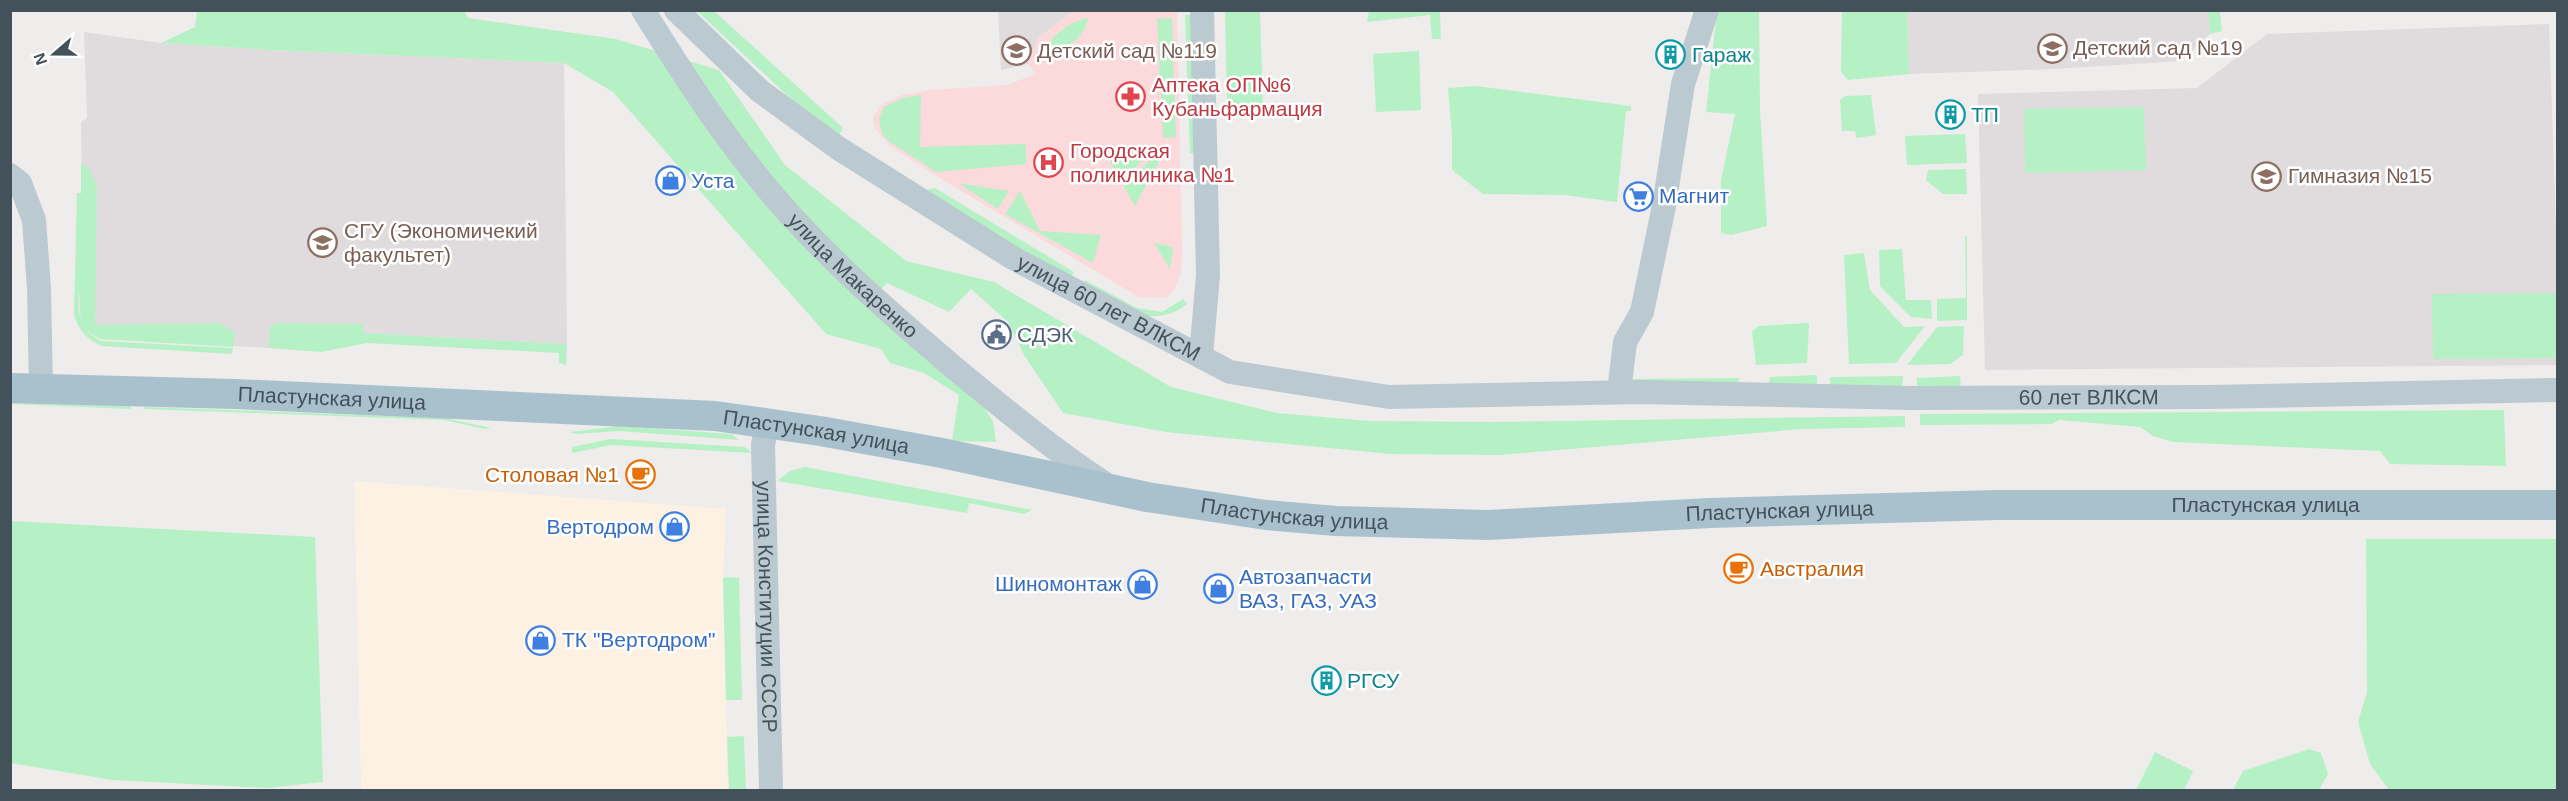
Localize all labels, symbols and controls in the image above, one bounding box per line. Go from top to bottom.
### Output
north arrow [24,24,84,84]
school or university icon: Детский сад №19 [2036,32,2068,64]
school or university icon: Детский сад №119 [1000,35,1032,67]
place label: Детский сад №19 [2073,36,2243,59]
place label: Детский сад №119 [1037,39,1217,62]
building icon: Гараж [1655,39,1687,71]
place label: Гараж [1692,43,1751,66]
text: N [30,51,50,67]
place label: Аптека ОП№6 Кубаньфармация [1152,73,1323,120]
pharmacy icon: Аптека ОП№6 Кубаньфармация [1115,81,1147,113]
building icon: ТП [1934,99,1966,131]
place label: ТП [1971,103,1999,126]
place label: Городская поликлиника №1 [1070,139,1235,186]
hospital icon: Городская поликлиника №1 [1033,147,1065,179]
school or university icon: Гимназия №15 [2251,160,2283,192]
place label: Гимназия №15 [2288,164,2432,187]
shop icon: Уста [654,165,686,197]
place label: Уста [691,169,735,192]
supermarket icon: Магнит [1622,180,1654,212]
place label: Магнит [1659,184,1729,207]
street label: улица Макаренко [784,208,923,342]
place label: СГУ (Экономичекий факультет) [344,219,538,266]
school or university icon: СГУ (Экономичекий факультет) [307,227,339,259]
street label: улица 60 лет ВЛКСМ [1013,250,1204,365]
public building icon: СДЭК [980,319,1012,351]
place label: СДЭК [1017,323,1074,346]
street label: Пластунская улица [237,382,427,414]
street label: 60 лет ВЛКСМ [2019,385,2159,409]
street label: Пластунская улица [722,405,912,458]
cafe icon: Столовая №1 [624,459,656,491]
place label: Столовая №1 [485,463,619,486]
street label: улица Конституции СССР [753,480,782,733]
street label: Пластунская улица [1199,493,1389,533]
street label: Пластунская улица [2171,493,2360,516]
street label: Пластунская улица [1685,496,1874,525]
shop icon: Вертодром [659,511,691,543]
place label: Вертодром [546,515,654,538]
cafe icon: Австралия [1723,553,1755,585]
place label: Австралия [1760,557,1864,580]
place label: Автозапчасти ВАЗ, ГАЗ, УАЗ [1239,565,1377,612]
shop icon: Шиномонтаж [1127,568,1159,600]
place label: Шиномонтаж [995,572,1122,595]
shop icon: Автозапчасти ВАЗ, ГАЗ, УАЗ [1202,573,1234,605]
shop icon: ТК "Вертодром" [525,624,557,656]
place label: ТК "Вертодром" [562,628,715,651]
building icon: РГСУ [1310,665,1342,697]
place label: РГСУ [1347,669,1400,692]

